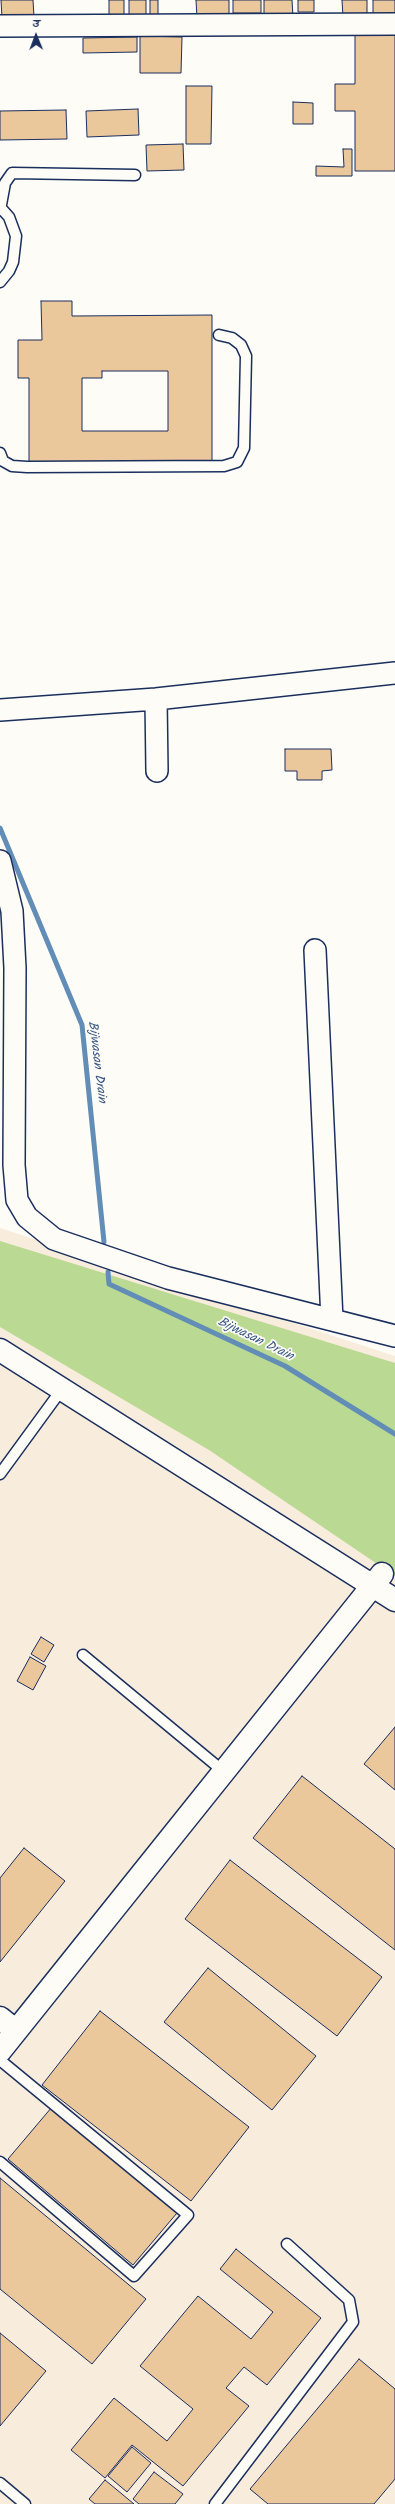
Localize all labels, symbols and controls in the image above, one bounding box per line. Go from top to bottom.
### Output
text: उ [32,15,39,33]
north arrow [16,16,56,56]
water label: Bijwasan Drain [83,1020,109,1104]
water label: Bijwasan Drain [215,1315,295,1365]

